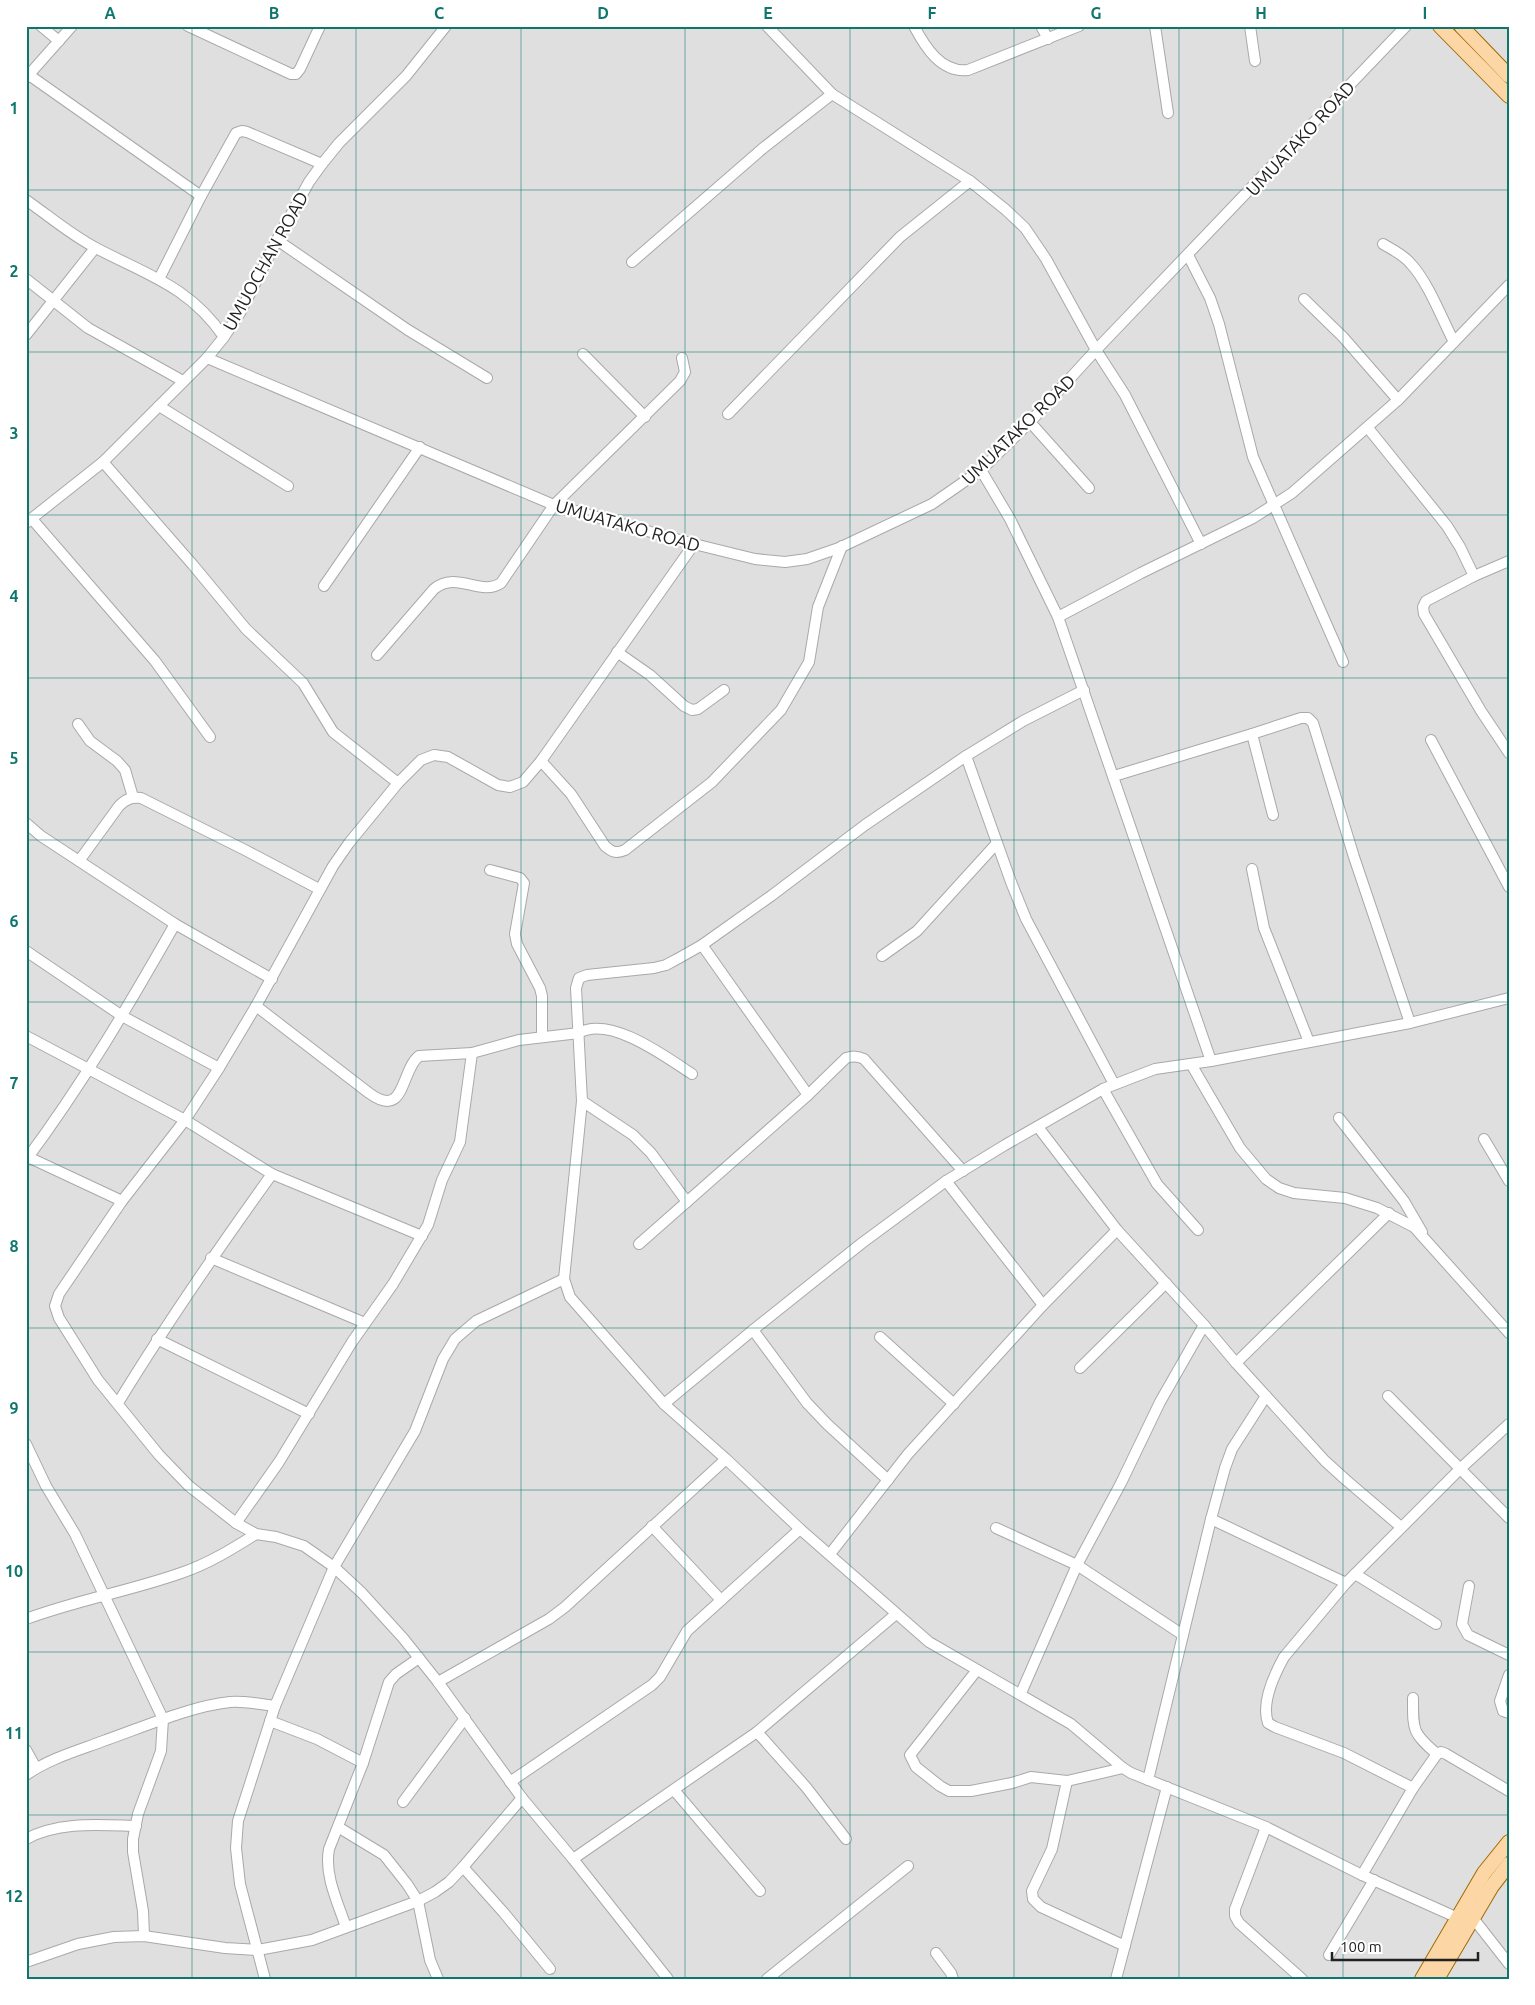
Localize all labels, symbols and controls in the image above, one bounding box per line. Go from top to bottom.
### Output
text: A [104,4,116,22]
text: B [269,4,279,22]
text: C [434,4,444,22]
text: D [597,4,609,22]
text: E [763,4,773,22]
text: F [928,4,937,22]
text: G [1090,4,1102,22]
text: H [1255,4,1267,22]
text: I [1423,4,1427,22]
street label: UMUATAKO ROAD [1242,76,1358,200]
text: 1 [9,99,19,117]
street label: UMUOCHAN ROAD [218,188,312,334]
text: 2 [9,262,19,280]
street label: UMUATAKO ROAD [957,370,1079,488]
text: 3 [9,424,19,442]
street label: UMUATAKO ROAD [553,495,703,555]
text: 4 [9,587,19,605]
text: 5 [9,749,19,767]
text: 6 [9,912,19,930]
text: 7 [9,1074,19,1092]
text: 8 [9,1237,19,1255]
text: 9 [9,1399,19,1417]
text: 10 [5,1562,23,1580]
text: 11 [5,1724,23,1742]
text: 12 [5,1887,23,1905]
scale bar [1332,1930,1479,1962]
text: 100 m [1340,1938,1382,1955]

